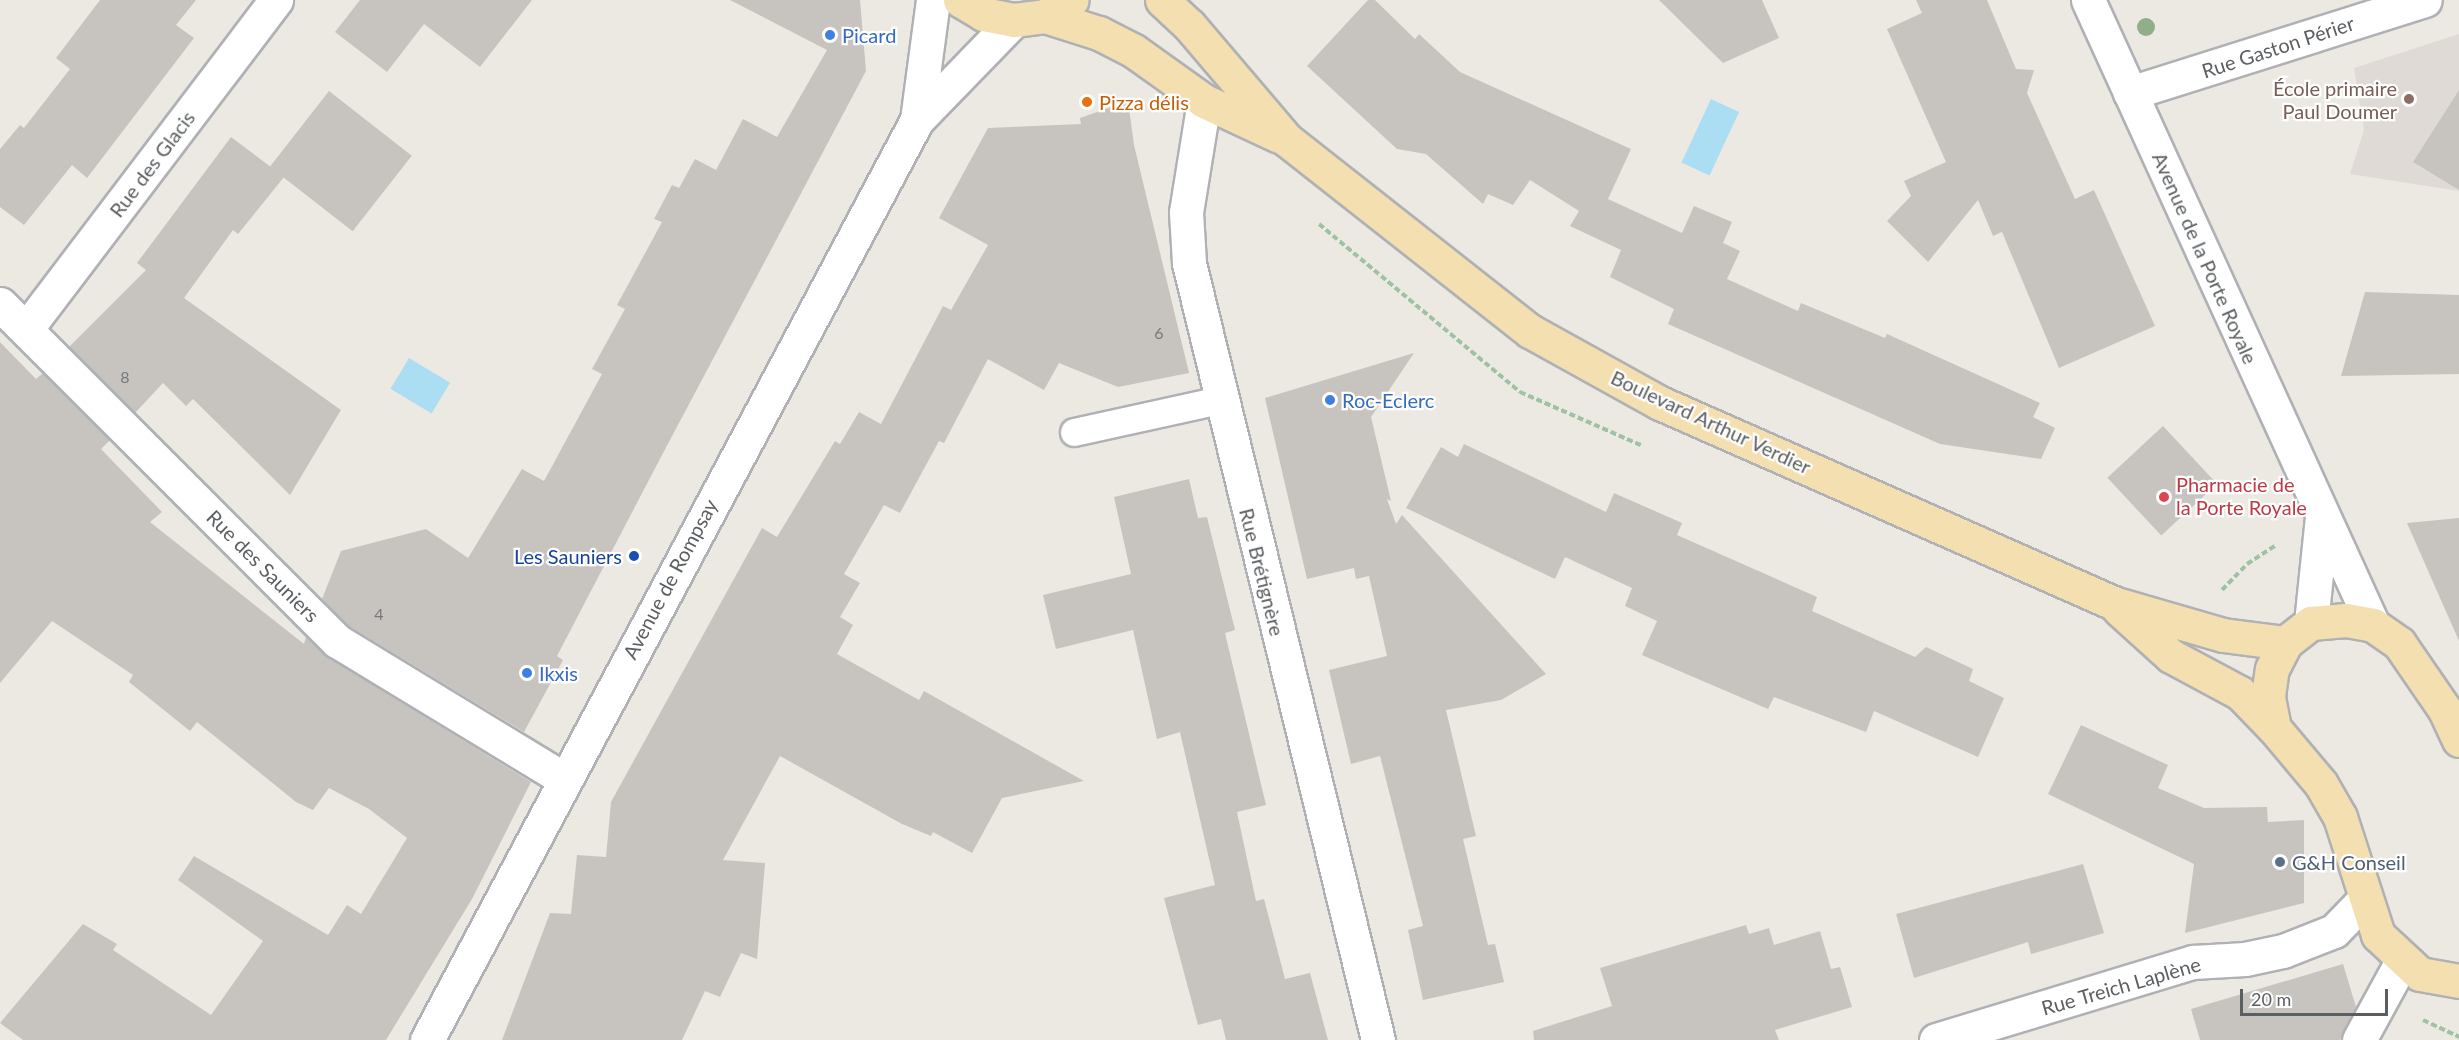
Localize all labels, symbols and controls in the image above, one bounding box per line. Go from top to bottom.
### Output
street label: Rue Gaston Périer [2199,11,2357,83]
place label: Picard [842,23,896,47]
marker: Picard [823,28,837,42]
place label: École primaire Paul Doumer [2273,76,2397,123]
place label: Pizza délis [1099,90,1189,114]
marker: École primaire Paul Doumer [2402,92,2416,106]
marker: Pizza délis [1080,95,1094,109]
street label: Rue des Glacis [104,106,200,222]
street label: Avenue de la Porte Royale [2147,148,2263,368]
house number: 6 [1154,323,1164,343]
street label: Boulevard Arthur Verdier [1606,365,1816,479]
house number: 8 [120,367,130,387]
place label: Roc-Eclerc [1342,388,1434,412]
marker: Roc-Eclerc [1323,393,1337,407]
place label: Pharmacie de la Porte Royale [2176,473,2307,520]
marker: Pharmacie de la Porte Royale [2157,490,2171,504]
street label: Avenue de Rompsay [618,495,722,663]
street label: Rue des Sauniers [202,505,324,627]
street label: Rue Brétignère [1235,506,1289,638]
place label: Les Sauniers [514,544,622,568]
marker: Les Sauniers [627,549,641,563]
house number: 4 [374,604,384,624]
place label: Ikxis [539,661,578,685]
marker: Ikxis [520,666,534,680]
place label: G&H Conseil [2292,850,2406,874]
marker: G&H Conseil [2273,855,2287,869]
street label: Rue Treich Laplène [2038,952,2204,1020]
scale bar [2243,977,2392,1015]
text: 20 m [2251,988,2291,1010]

